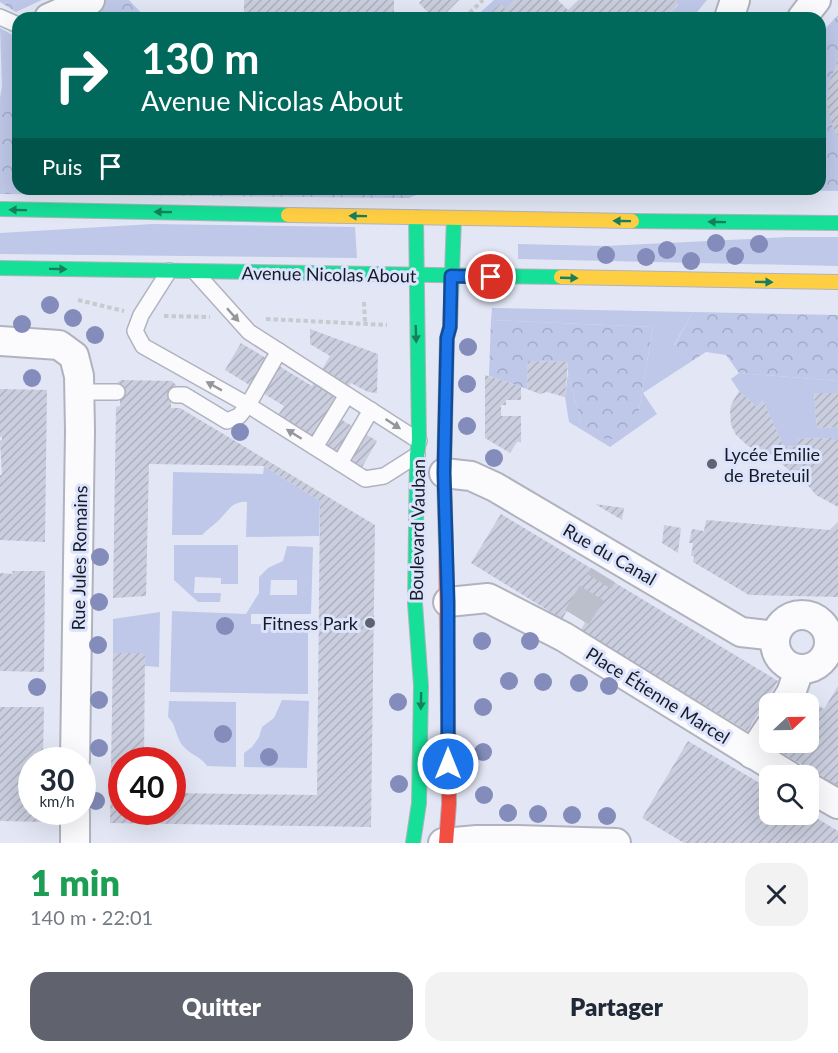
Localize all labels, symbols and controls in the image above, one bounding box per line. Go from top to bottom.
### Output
text: 130 m [141,33,259,83]
icon: right [42,36,120,114]
text: Avenue Nicolas About [141,84,403,117]
icon: arrive [94,150,127,183]
text: Puis [42,153,82,180]
one-way arrow [8,205,27,214]
one-way arrow [153,207,172,217]
one-way arrow [348,211,367,220]
one-way arrow [612,216,631,226]
one-way arrow [707,217,726,227]
pin [465,251,516,302]
icon: arrive [474,260,507,293]
street label: Avenue Nicolas About [241,261,417,287]
one-way arrow [49,264,68,273]
one-way arrow [560,274,579,283]
one-way arrow [755,277,774,286]
one-way arrow [226,307,240,322]
one-way arrow [412,325,421,344]
one-way arrow [205,381,222,391]
one-way arrow [385,418,401,429]
one-way arrow [285,428,302,439]
place label: Lycée Emilie de Breteuil [724,443,820,486]
marker: Lycée Emilie de Breteuil [705,457,719,471]
street label: Boulevard Vauban [405,459,429,601]
street label: Rue Jules Romains [67,485,91,631]
street label: Rue du Canal [559,518,661,590]
place label: Fitness Park [262,612,359,634]
marker: Fitness Park [363,616,377,630]
street label: Place Étienne Marcel [582,642,734,748]
one-way arrow [416,691,426,710]
north arrow [759,693,819,753]
map controls [759,693,819,825]
position arrow [416,732,480,796]
speed limit sign: 40 [108,747,186,825]
text: 30 [40,761,74,797]
button: search [759,765,819,825]
text: km/h [39,792,75,810]
text: 1 min [30,860,120,904]
button: close [745,863,808,926]
text: 140 m · 22:01 [30,905,153,929]
button: Quitter [30,972,413,1041]
button: Partager [425,972,808,1041]

